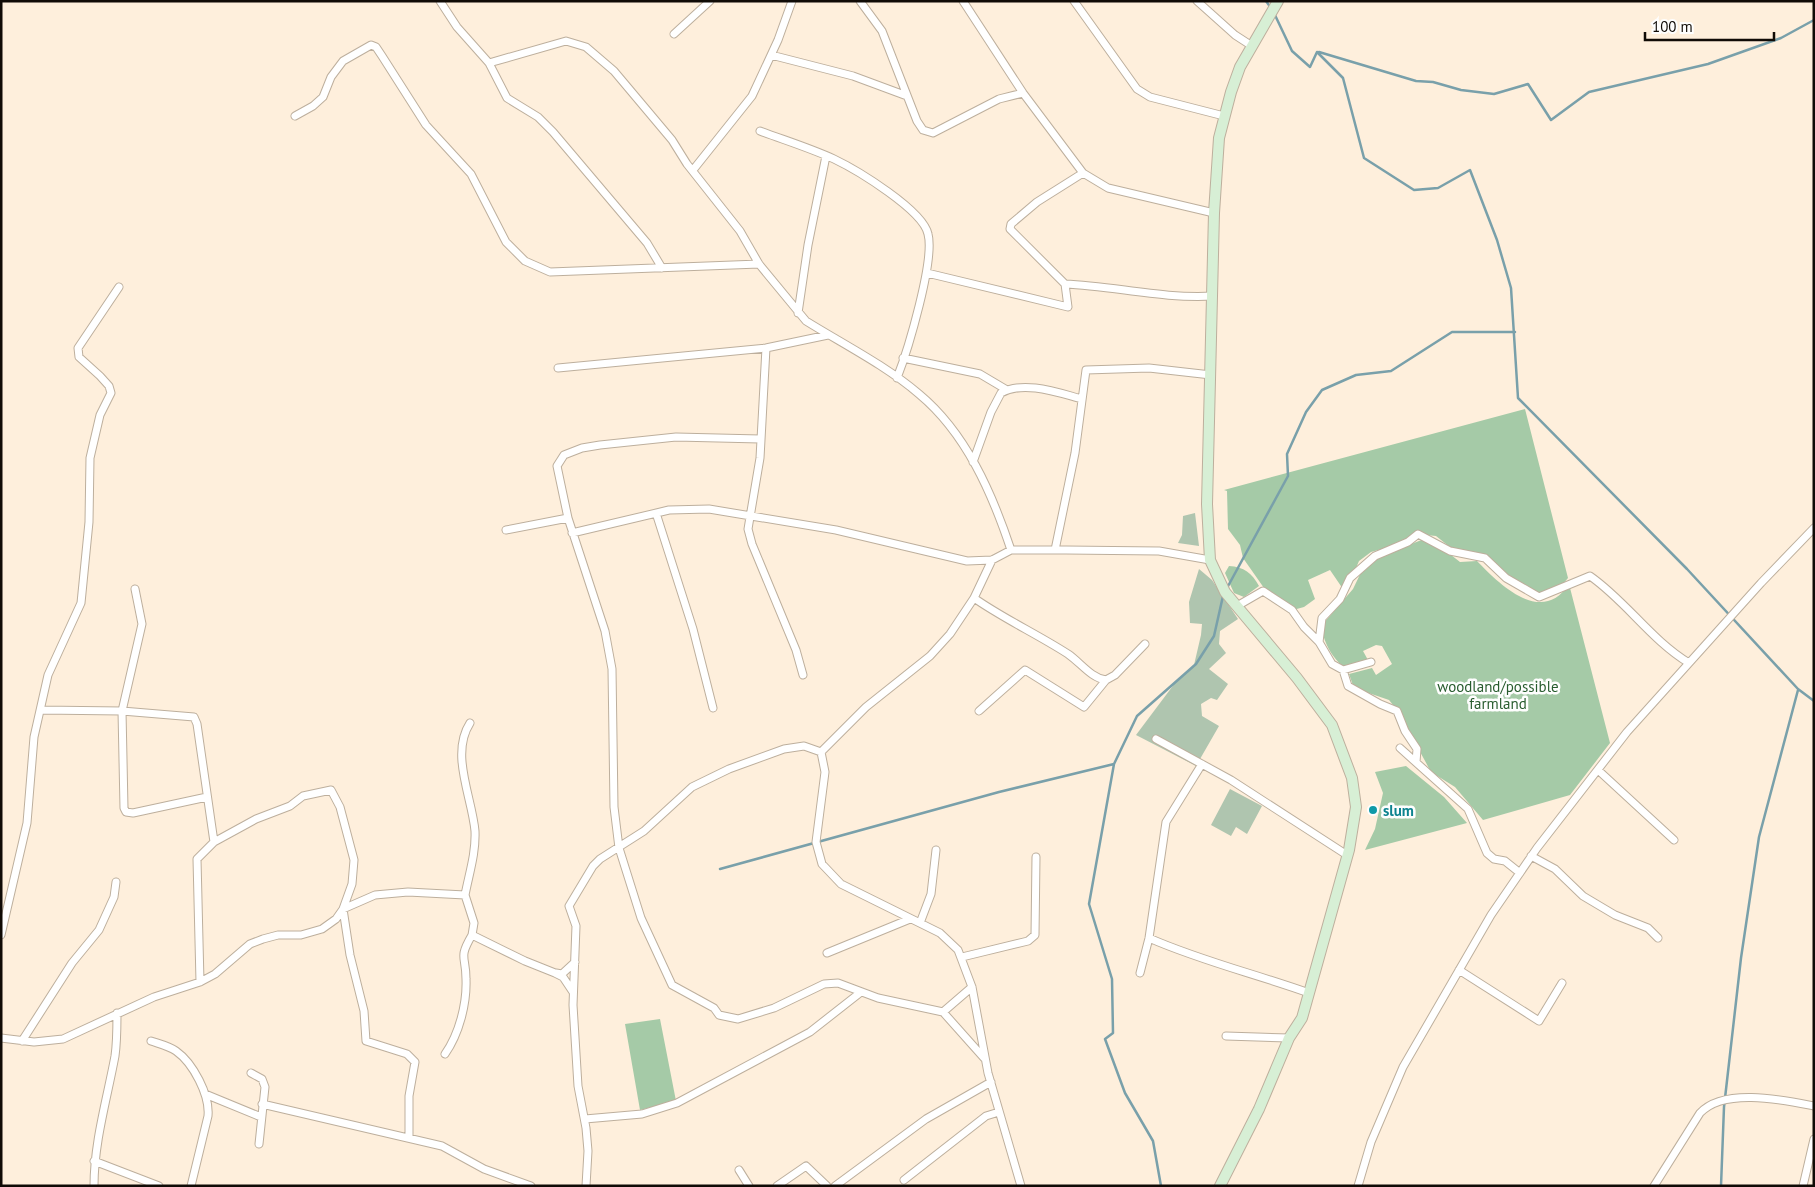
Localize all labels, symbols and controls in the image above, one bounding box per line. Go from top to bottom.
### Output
scale bar [1645,10,1774,42]
text: 100 m [1652,17,1693,36]
park label: woodland/possible farmland [1437,677,1559,713]
place label: slum [1383,801,1414,820]
marker: slum [1367,804,1379,816]

